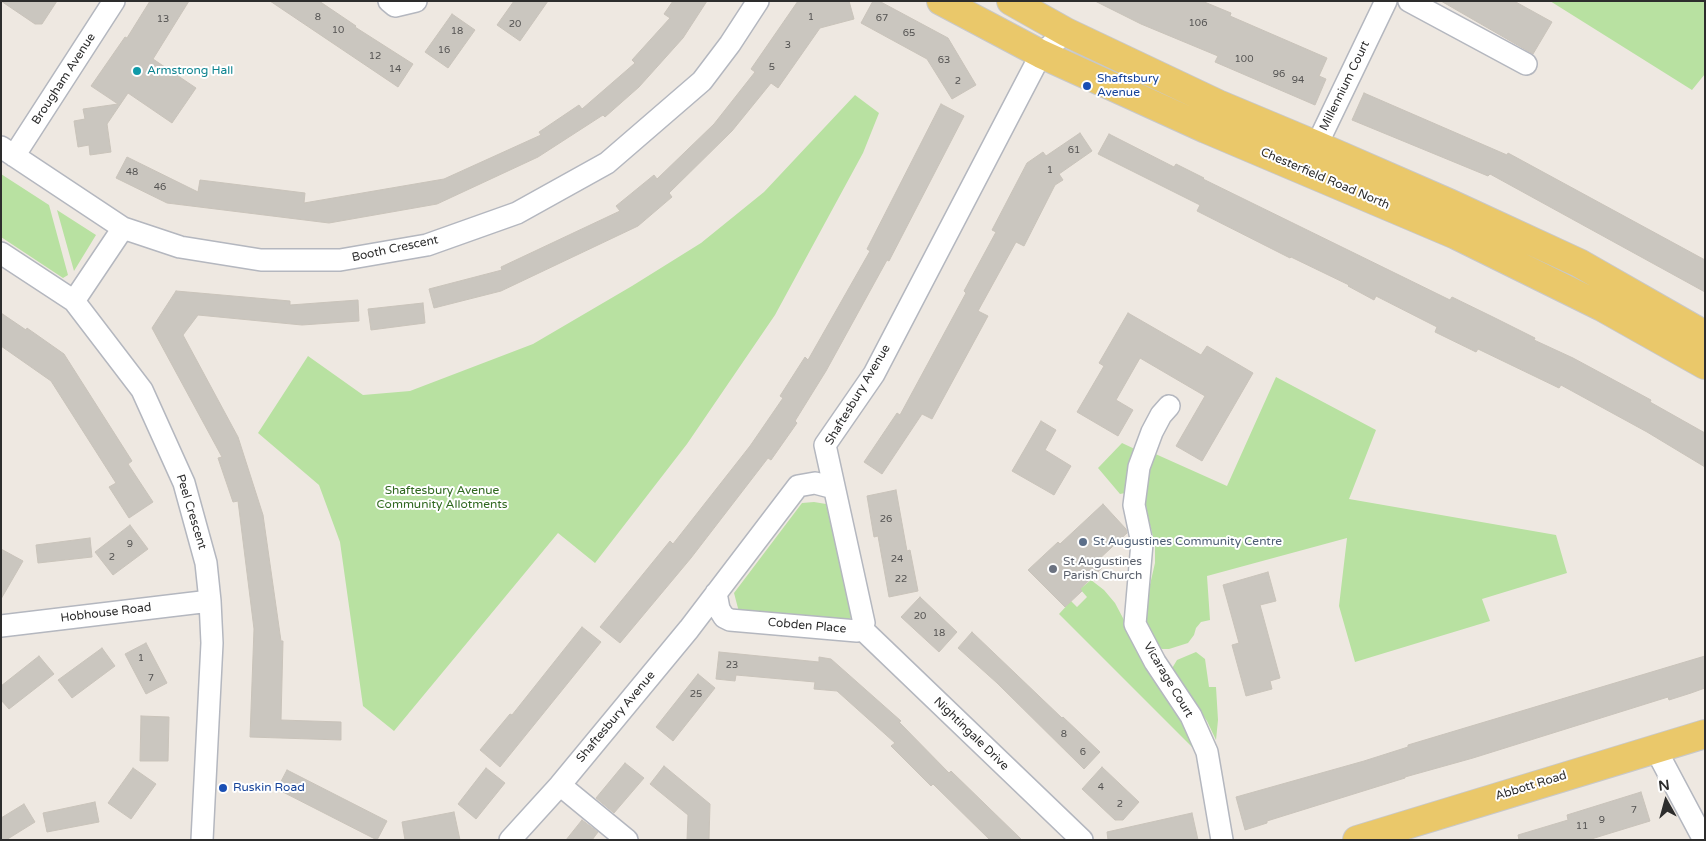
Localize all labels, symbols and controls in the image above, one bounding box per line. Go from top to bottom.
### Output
house number: 8 [315,11,321,23]
house number: 1 [808,11,814,23]
house number: 67 [876,12,888,24]
house number: 13 [157,13,169,25]
house number: 106 [1189,17,1207,29]
house number: 20 [509,18,521,30]
house number: 10 [332,24,344,36]
house number: 18 [451,25,463,37]
house number: 65 [903,27,915,39]
street label: Brougham Avenue [29,31,99,127]
house number: 3 [785,39,791,51]
street label: Millennium Court [1317,39,1373,133]
house number: 16 [438,44,450,56]
house number: 12 [369,50,381,62]
house number: 100 [1235,53,1253,65]
house number: 63 [938,54,950,66]
house number: 5 [769,61,775,73]
house number: 14 [389,63,401,75]
place label: Armstrong Hall [147,64,233,78]
marker: Armstrong Hall [131,65,143,77]
house number: 96 [1273,68,1285,80]
place label: Shaftsbury Avenue [1097,72,1159,100]
house number: 94 [1292,74,1304,86]
house number: 2 [955,75,961,87]
marker: Shaftsbury Avenue [1081,80,1093,92]
house number: 61 [1068,144,1080,156]
street label: Chesterfield Road North [1258,145,1392,213]
house number: 1 [1047,164,1053,176]
house number: 48 [126,166,138,178]
house number: 46 [154,181,166,193]
street label: Booth Crescent [351,233,439,265]
street label: Shaftesbury Avenue [822,342,894,448]
street label: Peel Crescent [173,473,209,551]
park label: Shaftesbury Avenue Community Allotments [376,484,508,512]
house number: 26 [880,513,892,525]
place label: St Augustines Community Centre [1093,535,1282,549]
marker: St Augustines Community Centre [1077,536,1089,548]
house number: 9 [127,538,133,550]
house number: 2 [109,551,115,563]
house number: 24 [891,553,903,565]
place label: St Augustines Parish Church [1063,555,1142,583]
marker: St Augustines Parish Church [1047,563,1059,575]
house number: 22 [895,573,907,585]
street label: Hobhouse Road [60,600,152,626]
house number: 20 [914,610,926,622]
street label: Cobden Place [767,615,847,637]
house number: 18 [933,627,945,639]
street label: Vicarage Court [1140,640,1196,720]
house number: 1 [138,652,144,664]
house number: 23 [726,659,738,671]
street label: Shaftesbury Avenue [574,668,658,766]
house number: 7 [148,672,154,684]
house number: 25 [690,688,702,700]
street label: Nightingale Drive [930,694,1012,774]
house number: 8 [1061,728,1067,740]
house number: 6 [1080,746,1086,758]
street label: Abbott Road [1494,768,1568,804]
north arrow [1641,776,1691,826]
text: N [1657,776,1671,795]
place label: Ruskin Road [233,781,305,795]
house number: 4 [1098,781,1104,793]
marker: Ruskin Road [217,782,229,794]
house number: 2 [1117,798,1123,810]
house number: 7 [1631,804,1637,816]
house number: 9 [1599,814,1605,826]
house number: 11 [1576,820,1588,832]

